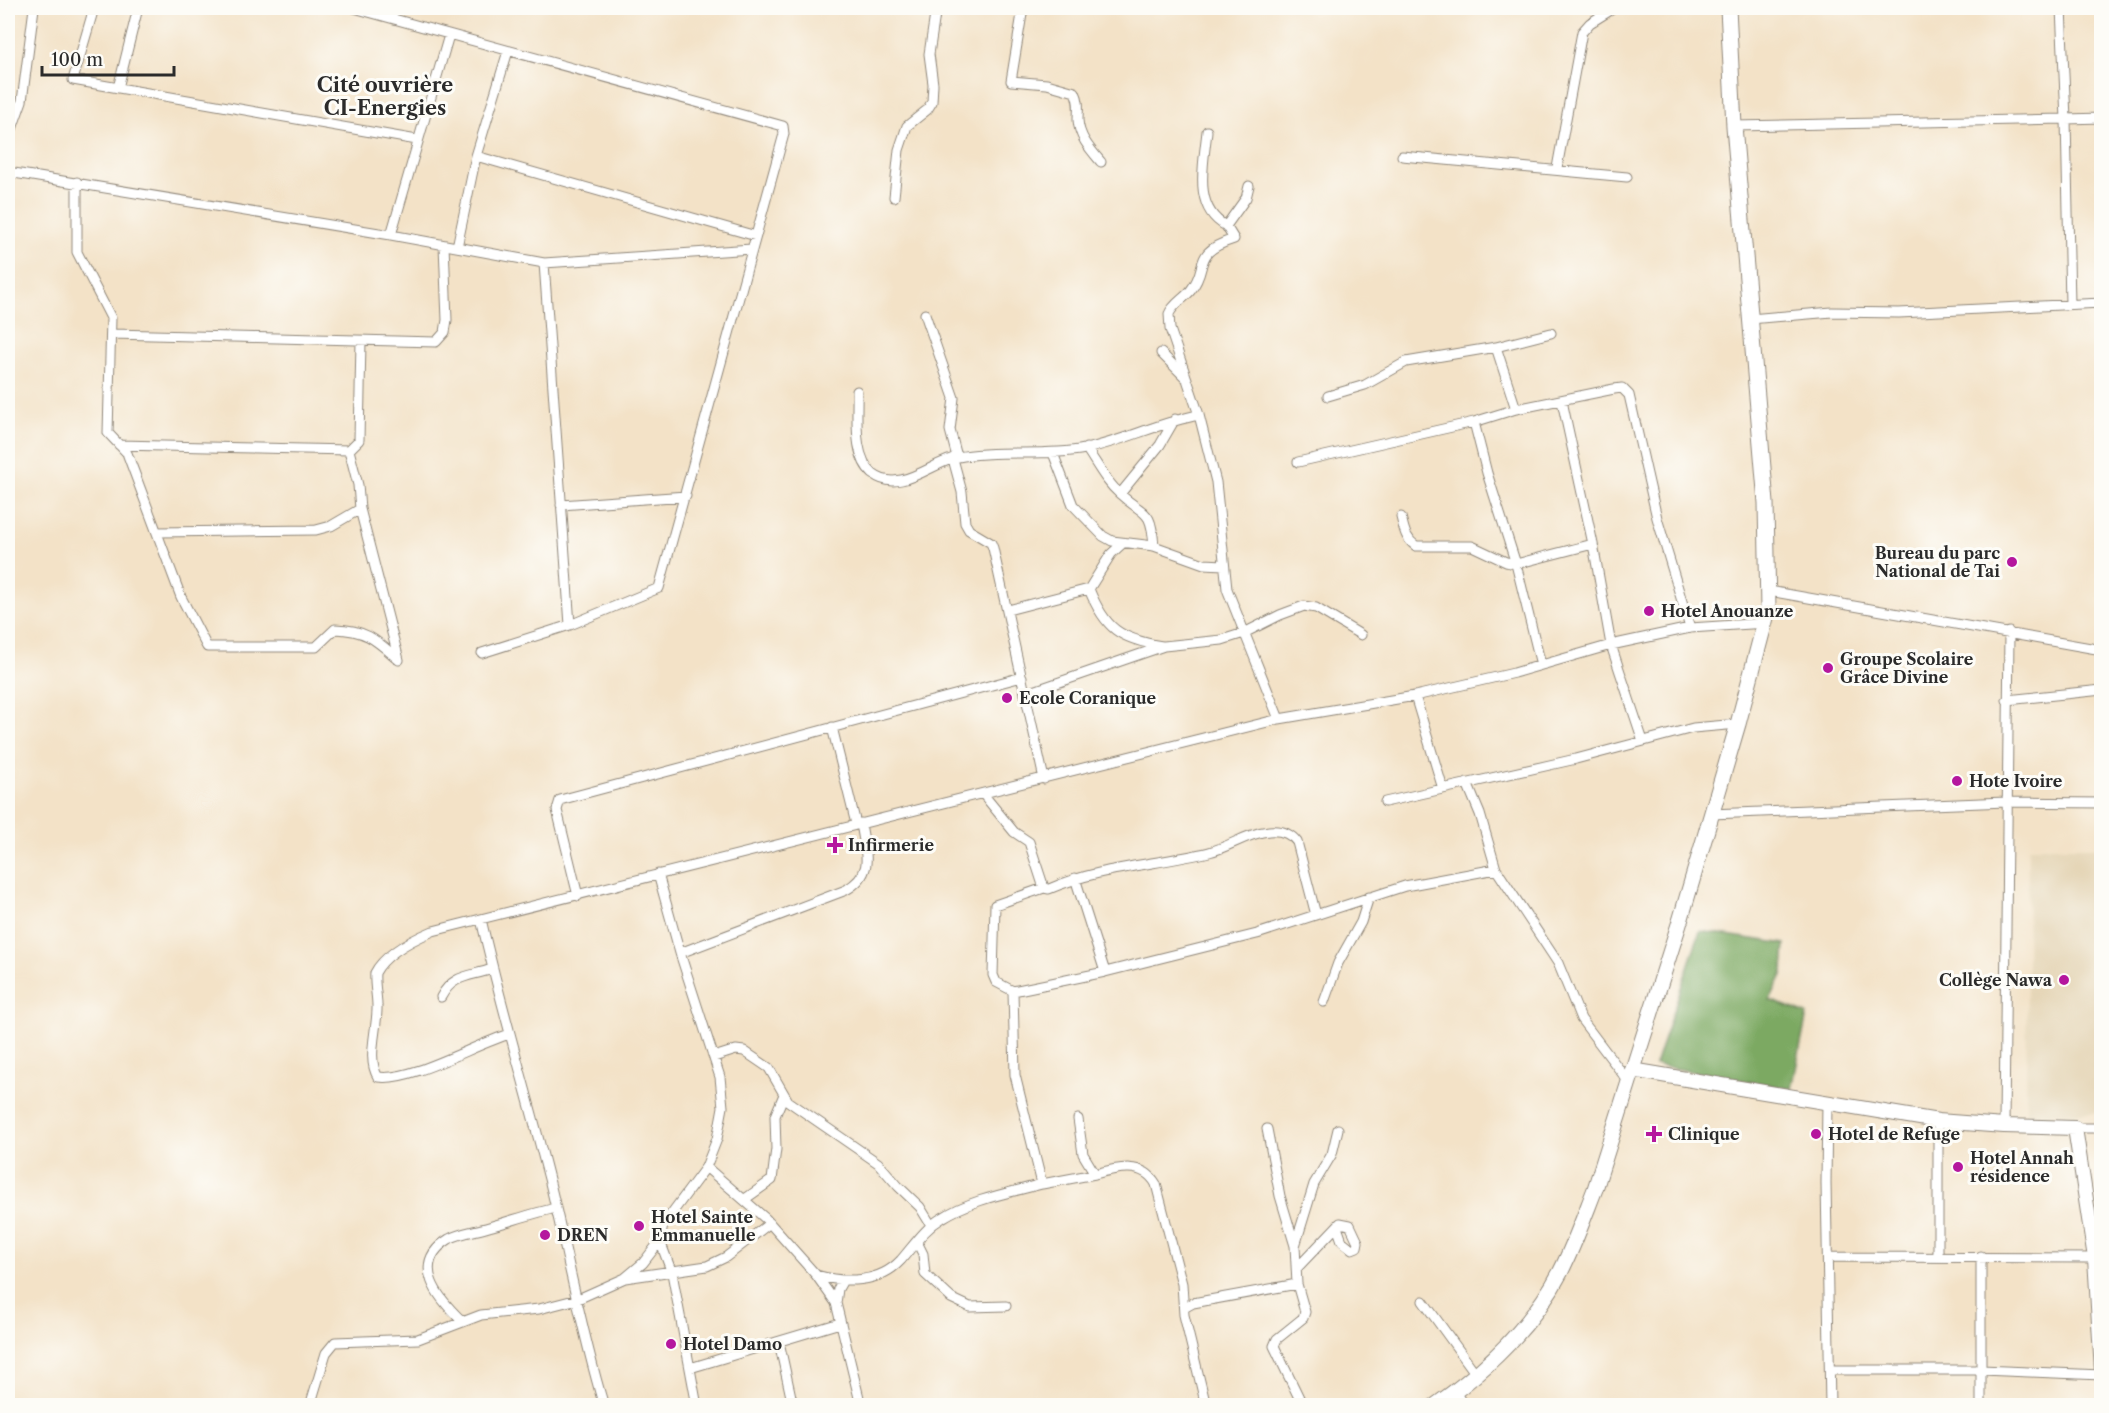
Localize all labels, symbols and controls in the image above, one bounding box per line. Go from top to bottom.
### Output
scale bar [42,39,174,77]
text: 100 m [51,49,103,71]
district label: Cité ouvrière CI-Energies [317,73,453,120]
place label: Bureau du parc National de Tai [1875,543,2000,581]
marker: Bureau du parc National de Tai [2005,555,2019,569]
place label: Hotel Anouanze [1661,601,1794,621]
marker: Hotel Anouanze [1642,604,1656,618]
place label: Groupe Scolaire Grâce Divine [1840,649,1974,687]
marker: Groupe Scolaire Grâce Divine [1821,661,1835,675]
place label: Ecole Coranique [1019,688,1157,708]
marker: Ecole Coranique [1000,691,1014,705]
place label: Hote Ivoire [1969,771,2063,791]
marker: Hote Ivoire [1950,774,1964,788]
place label: Infirmerie [848,835,934,855]
marker: Infirmerie [826,836,844,854]
place label: Collège Nawa [1939,970,2053,990]
marker: Collège Nawa [2057,973,2071,987]
place label: Clinique [1668,1124,1740,1144]
place label: Hotel de Refuge [1828,1124,1960,1144]
marker: Clinique [1645,1125,1663,1143]
marker: Hotel de Refuge [1809,1127,1823,1141]
place label: Hotel Annah résidence [1970,1148,2074,1186]
marker: Hotel Annah résidence [1951,1160,1965,1174]
place label: Hotel Sainte Emmanuelle [651,1207,756,1245]
marker: Hotel Sainte Emmanuelle [632,1219,646,1233]
place label: DREN [557,1225,609,1245]
marker: DREN [538,1228,552,1242]
place label: Hotel Damo [683,1334,782,1354]
marker: Hotel Damo [664,1337,678,1351]

